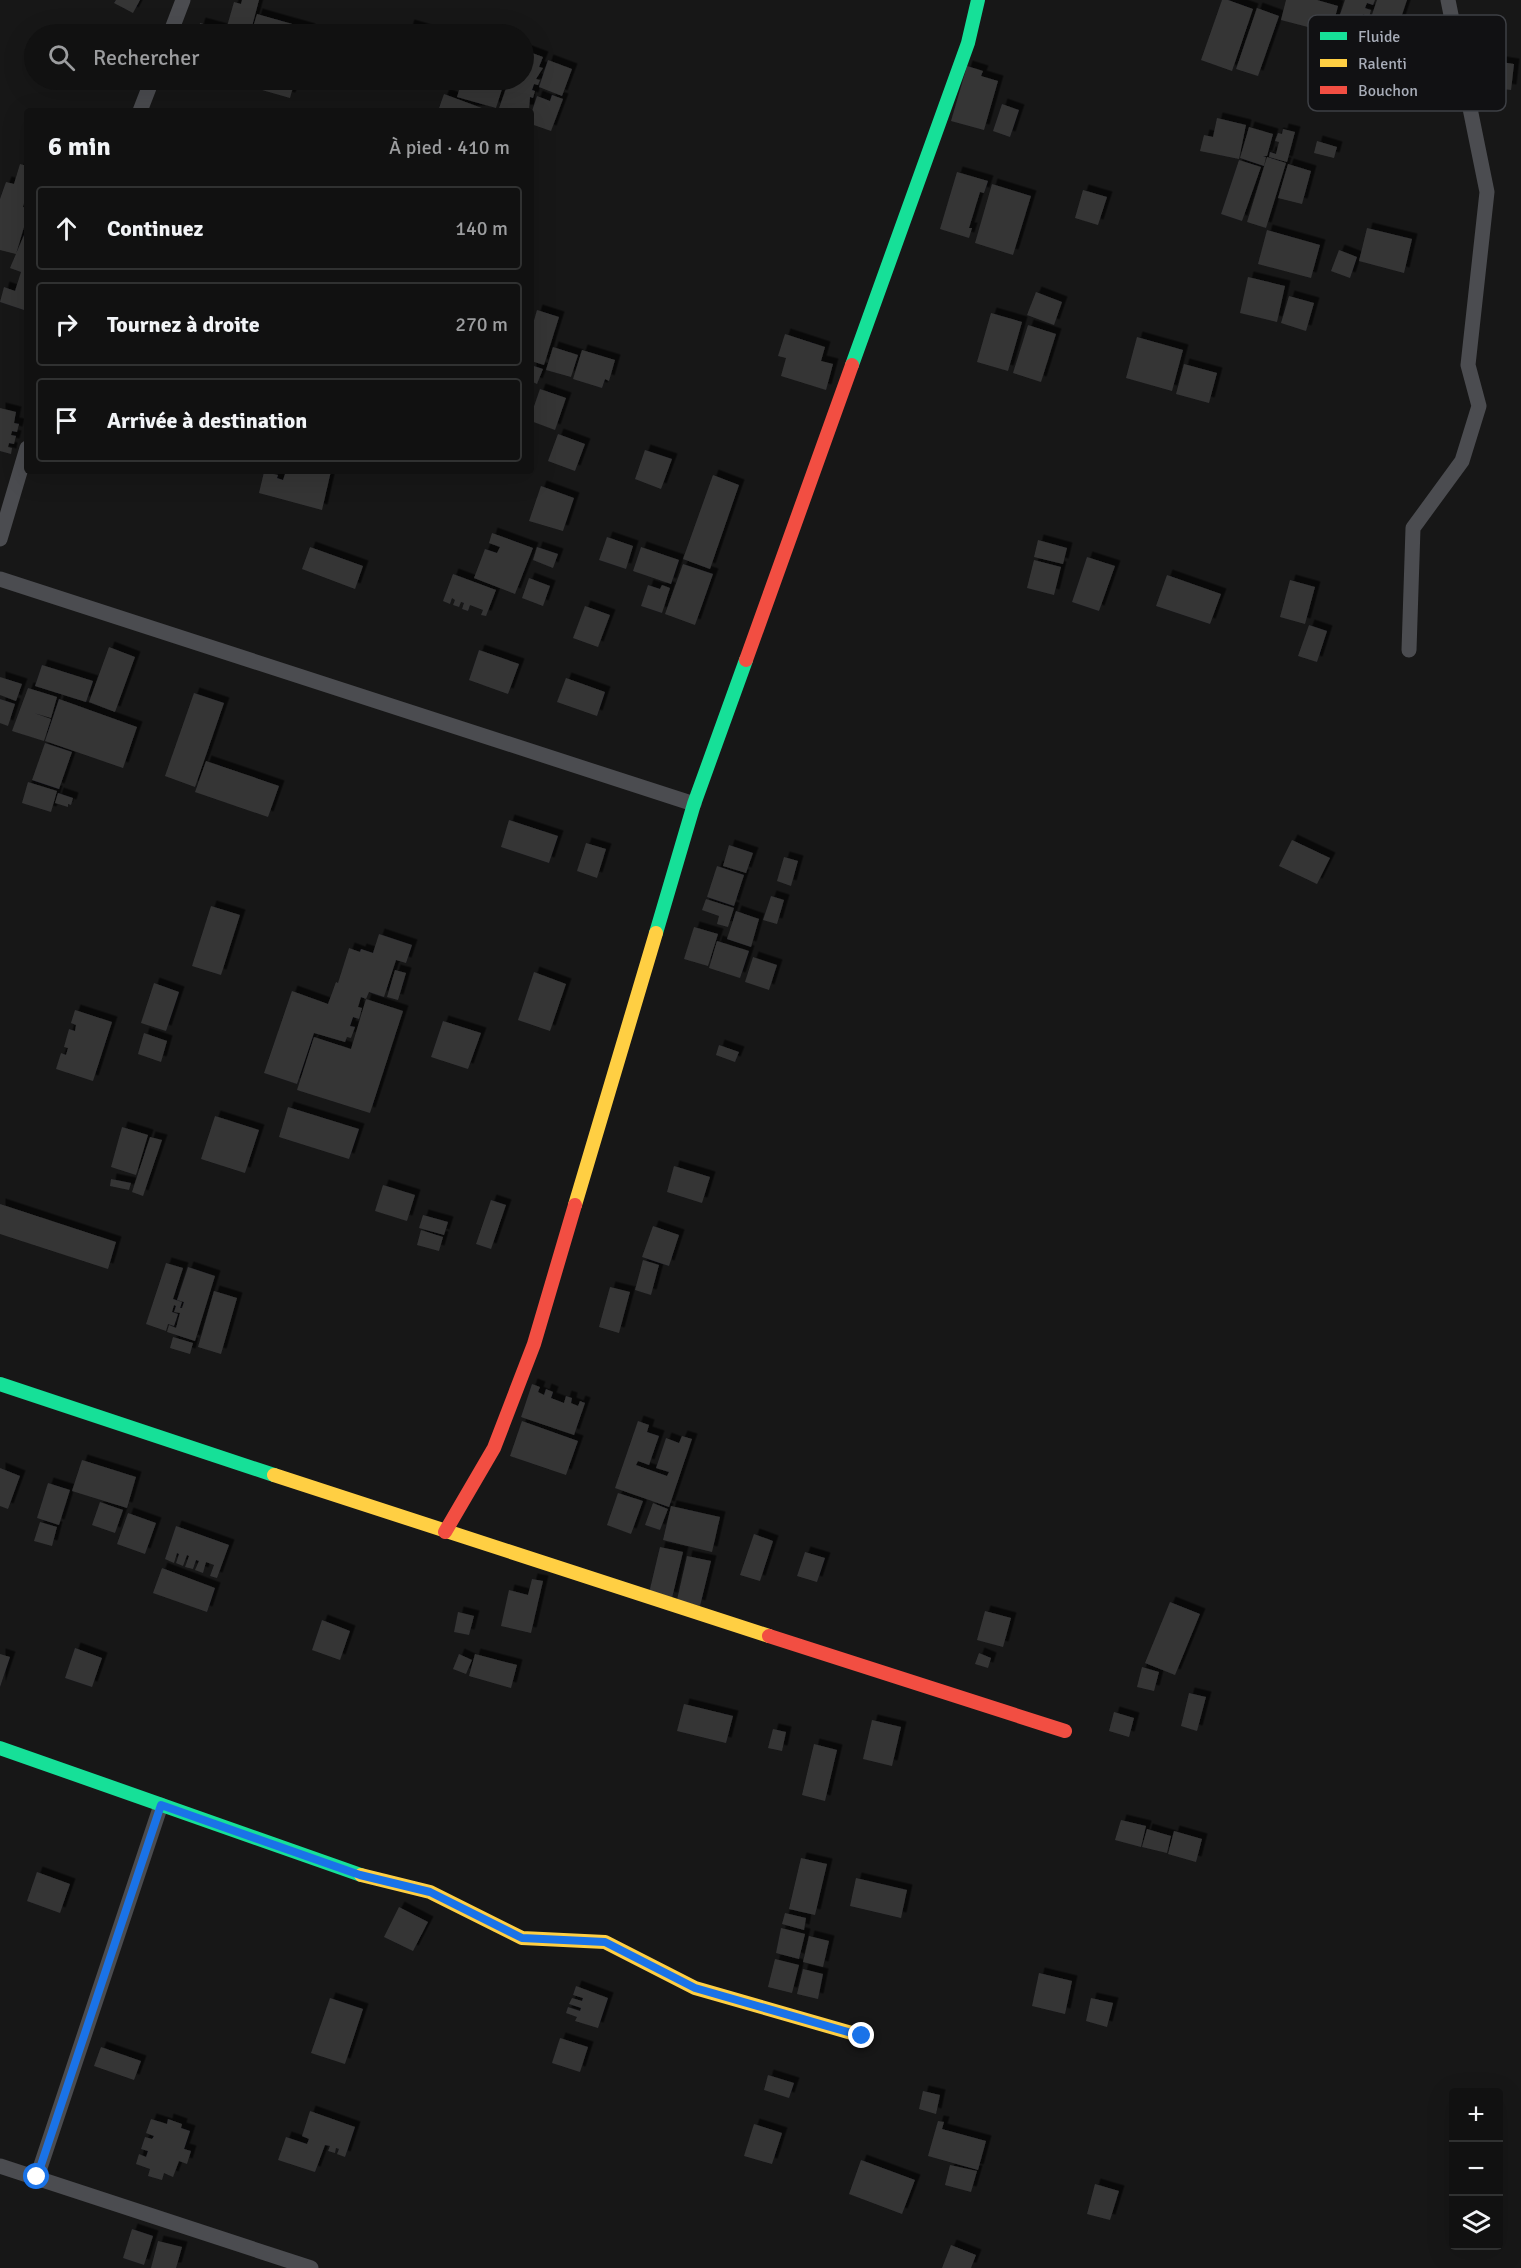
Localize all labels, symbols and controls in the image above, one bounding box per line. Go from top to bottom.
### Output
legend [1308,15,1506,111]
search box [24,24,534,90]
text: Fluide [1358,27,1400,47]
icon: search [45,41,78,74]
text: Rechercher [93,44,199,71]
text: Ralenti [1358,54,1407,74]
text: Bouchon [1358,81,1418,101]
text: 6 min [48,131,111,163]
text: À pied · 410 m [389,135,510,160]
icon: ahead [50,212,83,245]
text: Continuez [107,215,203,242]
text: 140 m [455,216,508,241]
icon: right [50,308,83,341]
text: Tournez à droite [107,311,260,338]
text: 270 m [455,312,508,337]
icon: arrive [50,404,83,437]
text: Arrivée à destination [107,407,307,434]
route end [848,2022,874,2048]
map controls [1449,2088,1503,2250]
button: + [1449,2088,1503,2142]
button: − [1449,2142,1503,2196]
route start [23,2163,49,2189]
button: layers [1449,2196,1503,2250]

